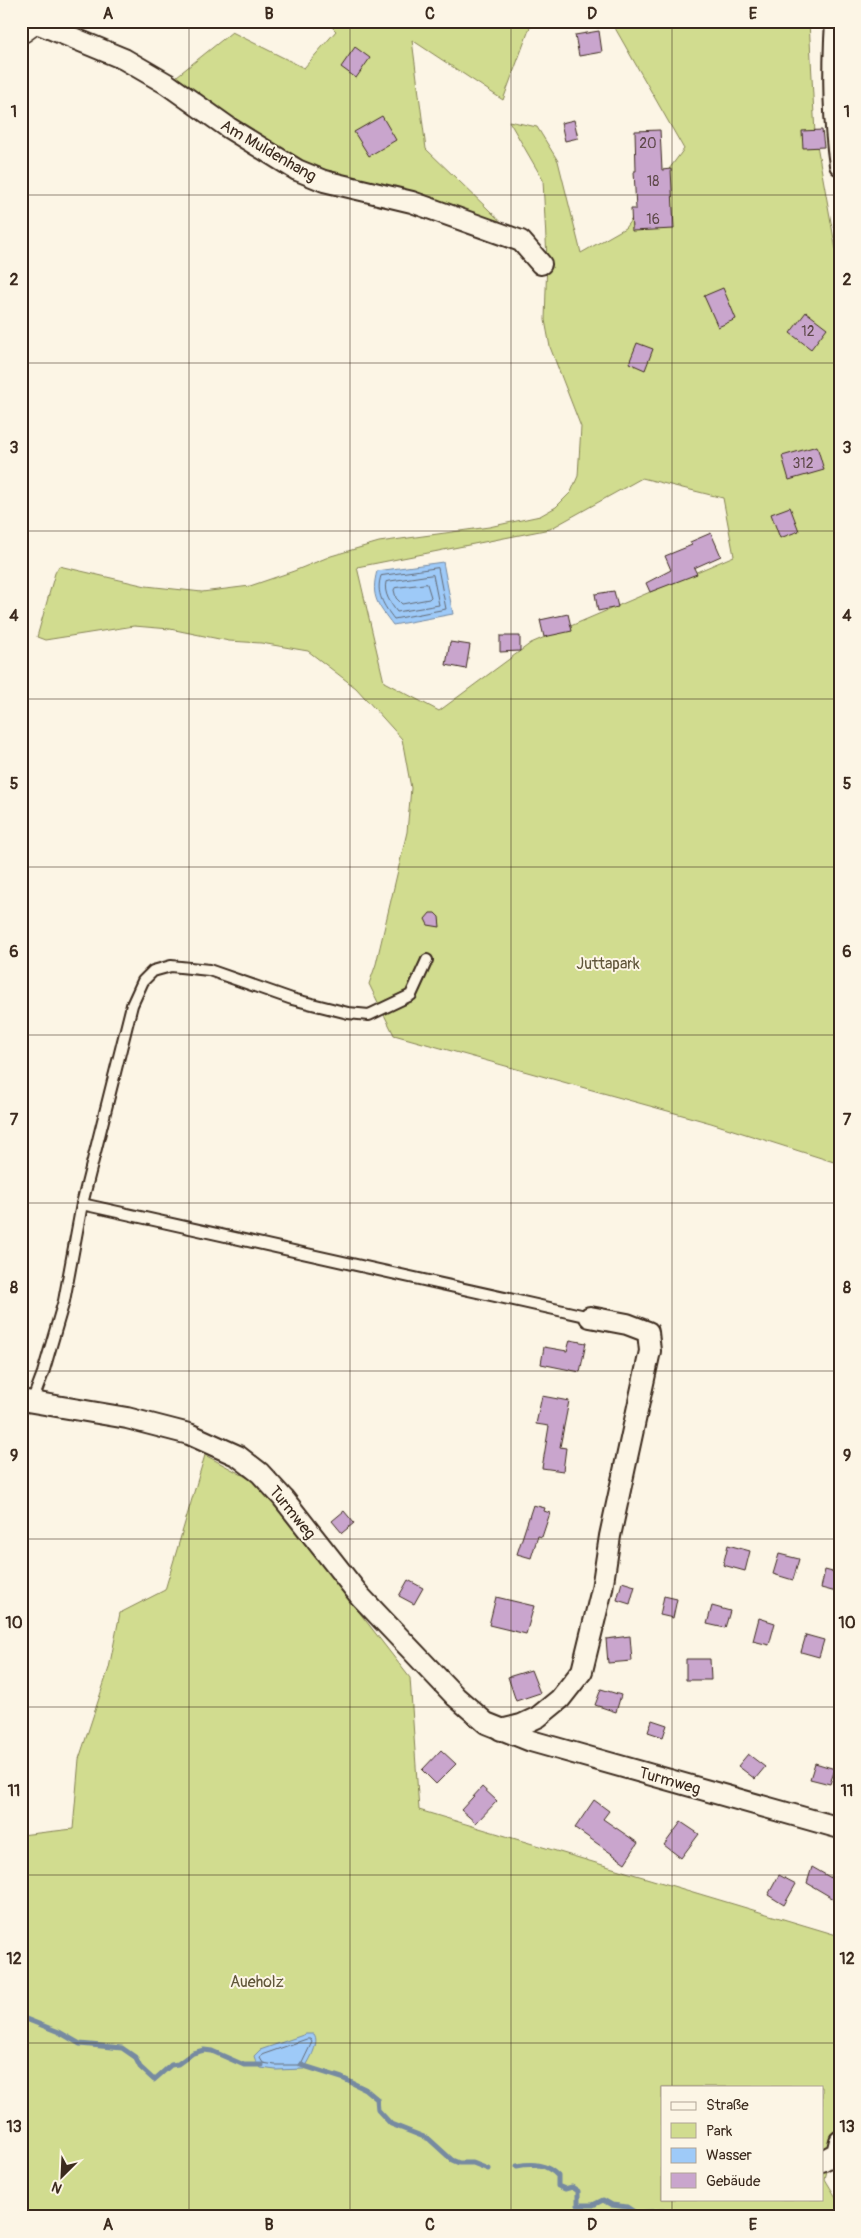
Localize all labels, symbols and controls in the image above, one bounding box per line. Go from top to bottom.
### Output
text: A [103,4,114,24]
text: B [264,4,274,24]
text: C [425,4,435,24]
text: D [587,4,597,24]
text: E [749,4,758,24]
text: 1 [11,102,17,122]
text: 1 [844,102,850,122]
street label: Am Muldenhang [217,115,320,186]
house number: 20 [639,135,657,152]
house number: 18 [647,173,659,190]
house number: 16 [646,211,660,228]
text: 2 [10,270,19,290]
text: 2 [843,270,852,290]
house number: 12 [801,323,815,340]
text: 3 [10,438,19,458]
text: 3 [843,438,852,458]
house number: 312 [792,455,814,472]
text: 4 [9,606,19,626]
text: 4 [842,606,852,626]
text: 5 [10,774,19,794]
text: 5 [843,774,852,794]
text: 6 [9,942,19,962]
text: 6 [842,942,852,962]
park label: Juttapark [576,954,640,974]
text: 7 [10,1110,19,1130]
text: 7 [843,1110,852,1130]
text: 8 [10,1278,18,1298]
text: 8 [843,1278,851,1298]
text: 9 [10,1446,18,1466]
text: 9 [843,1446,851,1466]
street label: Turmweg [265,1482,320,1543]
text: 10 [5,1613,23,1633]
text: 10 [838,1613,856,1633]
street label: Turmweg [637,1763,703,1799]
text: 11 [8,1781,20,1801]
text: 11 [841,1781,853,1801]
text: 12 [6,1949,22,1969]
text: 12 [839,1949,855,1969]
park label: Aueholz [230,1972,284,1992]
legend [661,2086,824,2200]
text: Straße [706,2096,749,2115]
text: 13 [6,2117,22,2137]
text: 13 [839,2117,855,2137]
text: Park [706,2122,733,2141]
text: Wasser [706,2146,753,2165]
north arrow [38,2150,88,2200]
text: Gebäude [706,2172,761,2191]
text: N [49,2178,65,2197]
text: A [103,2215,114,2235]
text: B [264,2215,274,2235]
text: C [425,2215,435,2235]
text: D [587,2215,597,2235]
text: E [749,2215,758,2235]

